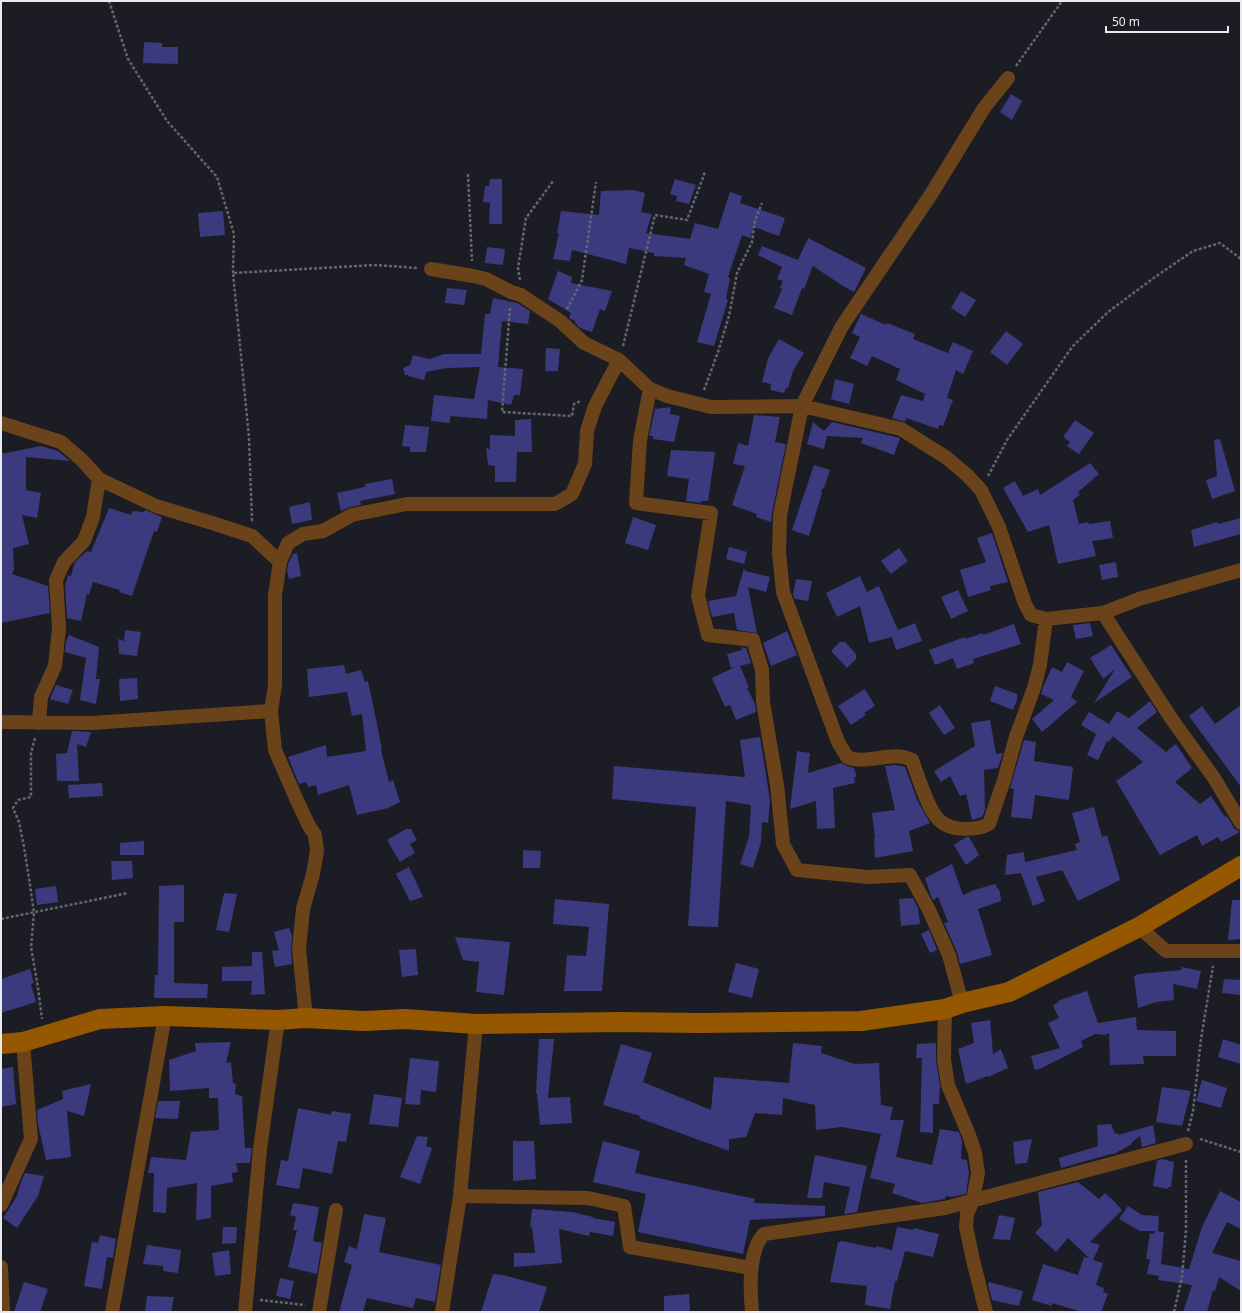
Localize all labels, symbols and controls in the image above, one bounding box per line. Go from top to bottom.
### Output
scale bar [1106,8,1228,34]
text: 50 m [1112,13,1140,30]

